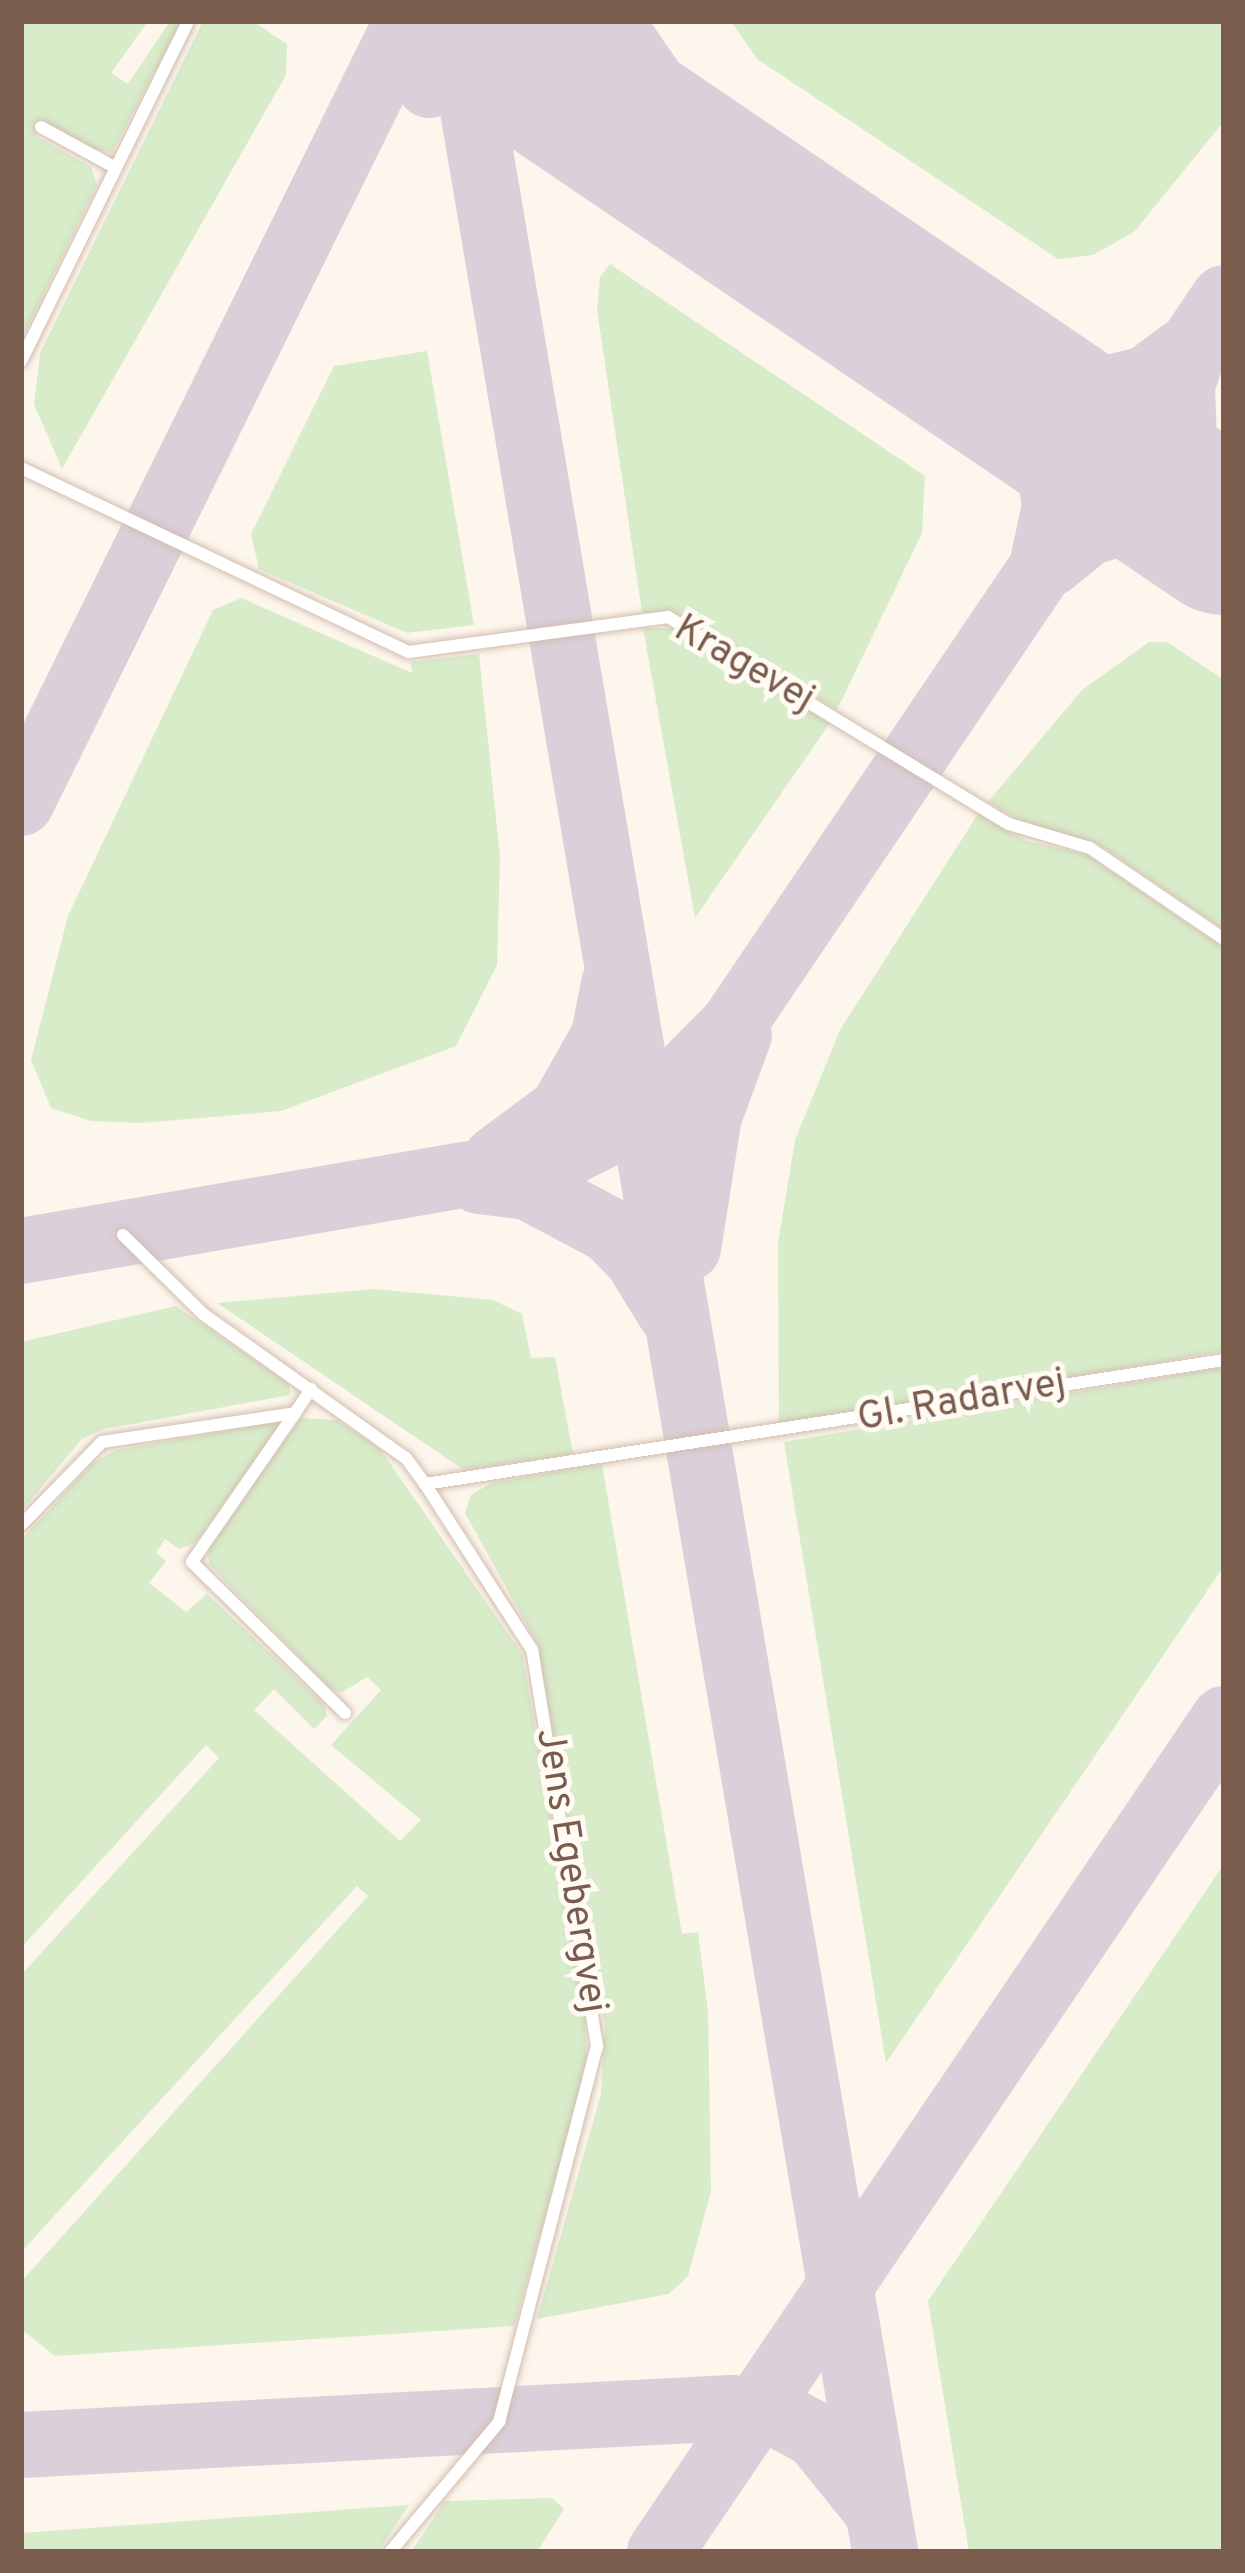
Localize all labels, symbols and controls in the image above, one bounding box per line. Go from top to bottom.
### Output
street label: Kragevej [665,607,821,725]
street label: Gl. Radarvej [854,1362,1070,1444]
street label: Jens Egebergvej [523,1725,615,2017]

